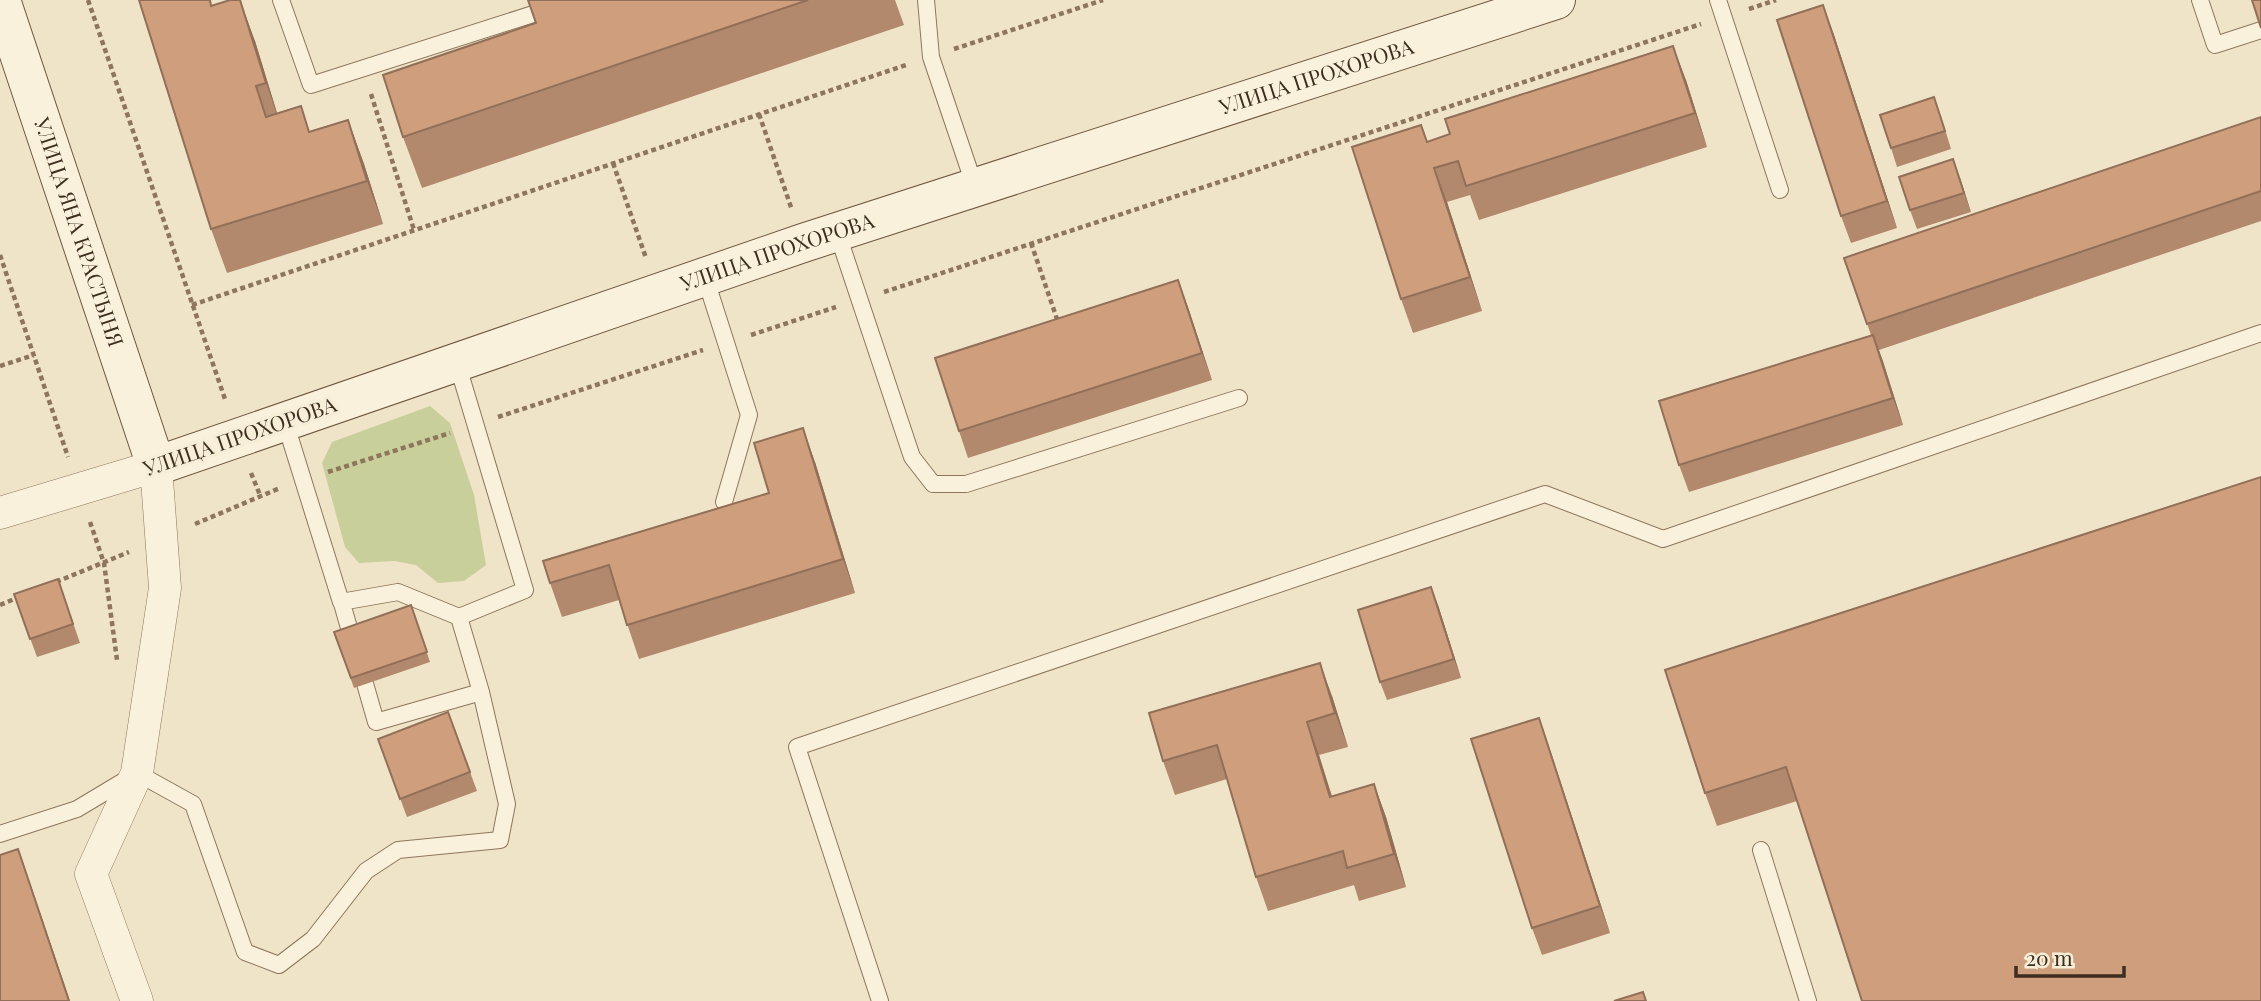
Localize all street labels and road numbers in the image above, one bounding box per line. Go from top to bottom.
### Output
street label: УЛИЦА ПРОХОРОВА [1214,31,1417,120]
street label: УЛИЦА ЯНА КРАСТЫНЯ [29,113,131,350]
street label: УЛИЦА ПРОХОРОВА [675,205,878,297]
street label: УЛИЦА ПРОХОРОВА [138,389,340,482]

